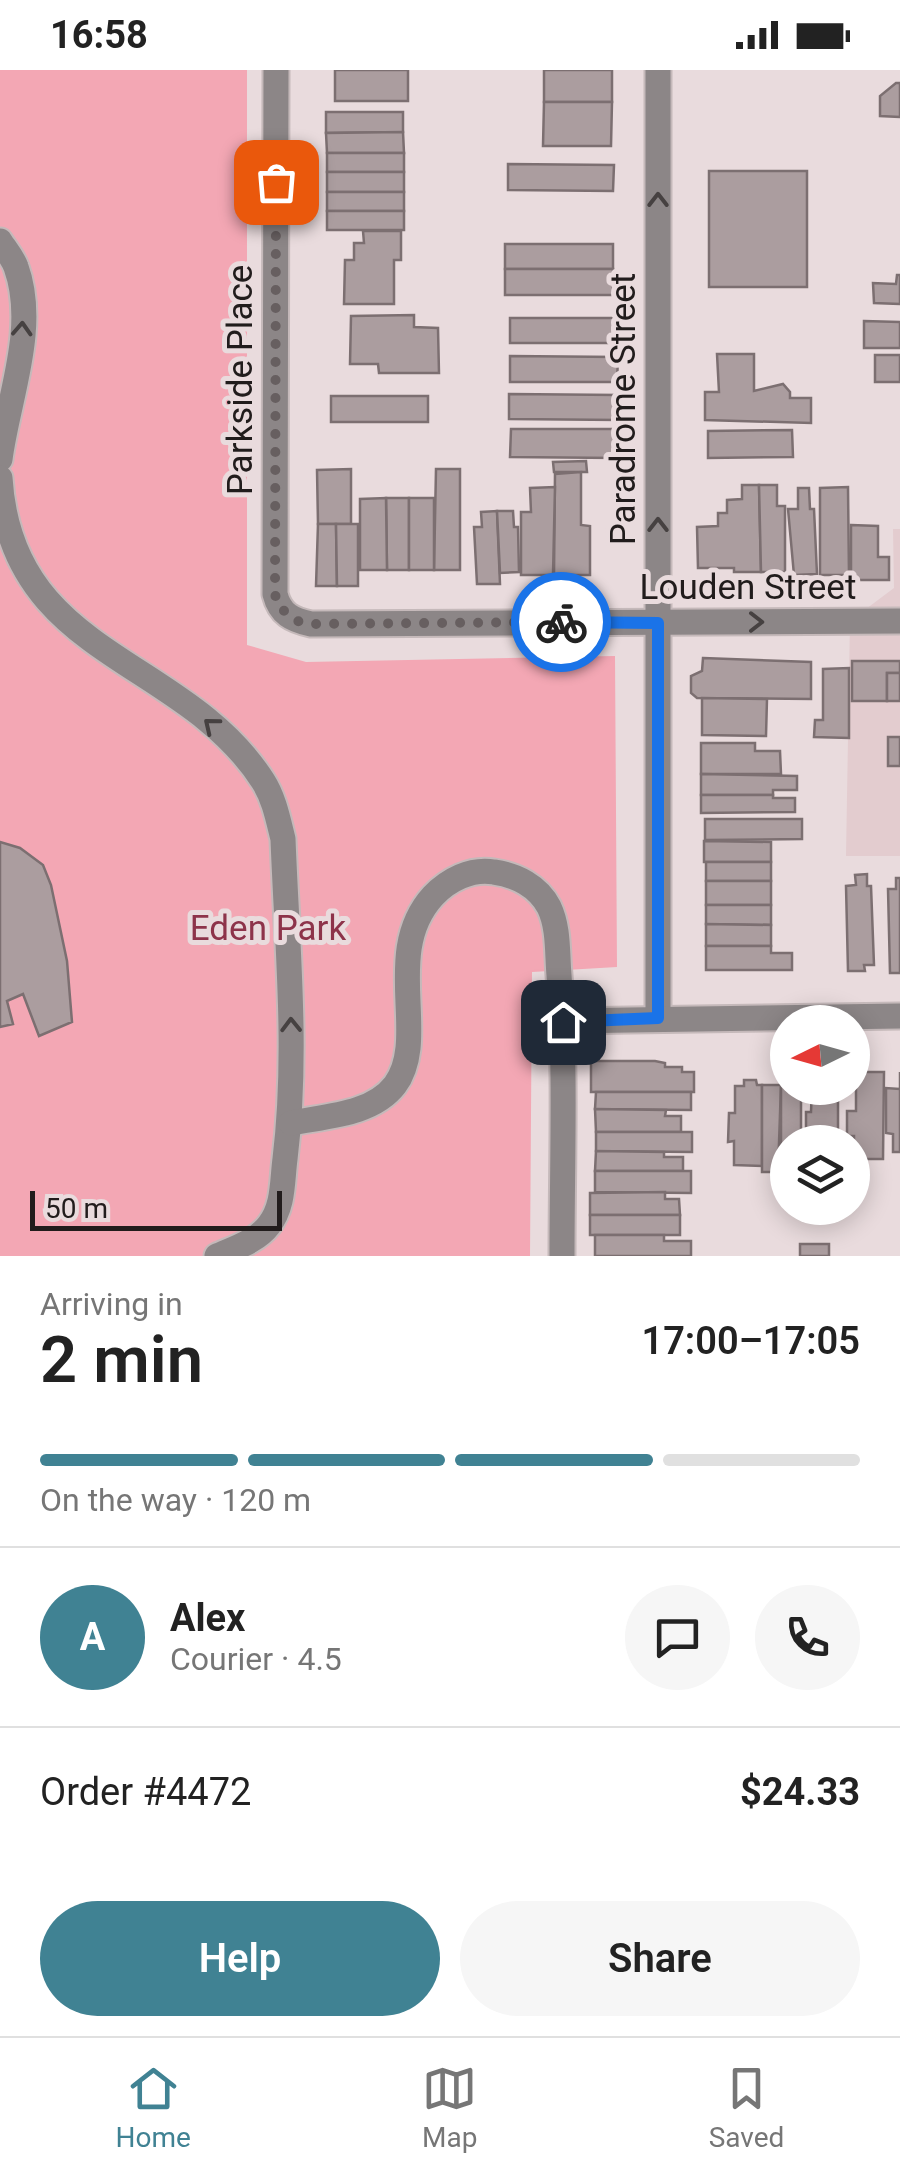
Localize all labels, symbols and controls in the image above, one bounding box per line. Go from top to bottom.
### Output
text: 16:58 [50,13,148,57]
pin [234,140,319,225]
icon: bag [249,155,304,210]
one-way arrow [647,192,669,208]
street label: Parkside Place [220,265,261,495]
street label: Paradrome Street [603,273,644,545]
one-way arrow [11,320,32,336]
one-way arrow [647,517,669,532]
street label: Louden Street [640,567,856,608]
courier [511,572,611,672]
icon: bike [534,595,589,650]
one-way arrow [748,611,764,633]
one-way arrow [205,719,223,736]
park label: Eden Park [190,908,346,949]
pin [521,980,606,1065]
icon: home [536,995,591,1050]
north arrow [770,1005,870,1105]
map controls [770,1005,870,1225]
one-way arrow [280,1017,301,1033]
button: layers [770,1125,870,1225]
scale bar [30,1186,282,1230]
text: 50 m [45,1192,108,1225]
text: Arriving in [40,1285,183,1323]
text: 17:00–17:05 [641,1319,860,1363]
text: 2 min [40,1322,203,1398]
text: On the way · 120 m [40,1481,311,1519]
button: chat [625,1585,730,1690]
button: phone [755,1585,860,1690]
text: Alex [170,1596,245,1640]
text: A [80,1615,105,1659]
text: Courier · 4.5 [170,1640,342,1678]
text: Order #4472 [40,1770,251,1814]
text: $24.33 [740,1770,860,1814]
button: Help [40,1901,440,2016]
button: Share [460,1901,860,2016]
tab: Home [116,2061,191,2154]
tab: Map [422,2061,478,2154]
tab: Saved [709,2061,784,2154]

